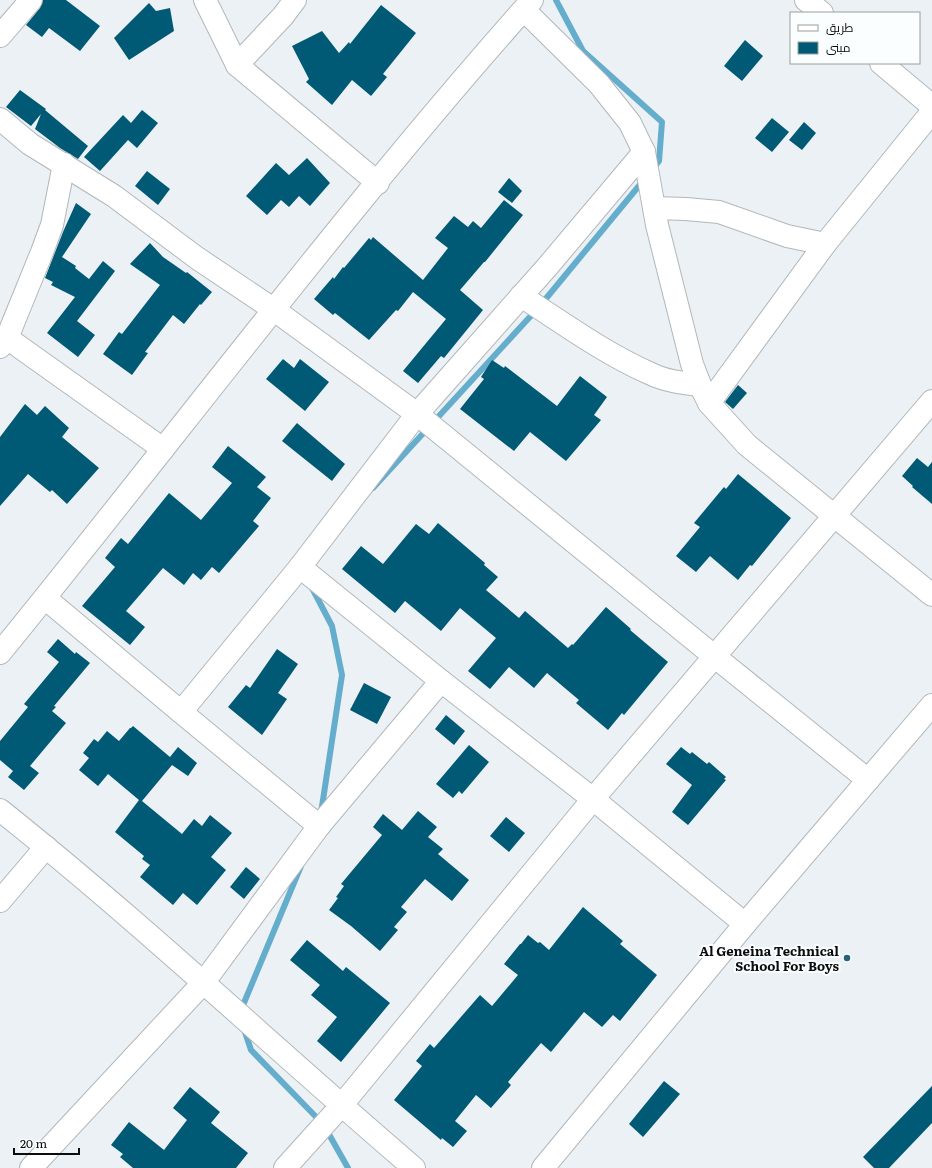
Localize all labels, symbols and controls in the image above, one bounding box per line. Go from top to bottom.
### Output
legend [790,12,920,64]
text: طريق [826,18,854,36]
text: مبنى [826,38,851,56]
place label: Al Geneina Technical School For Boys [699,941,839,975]
marker: Al Geneina Technical School For Boys [842,953,852,963]
scale bar [14,1130,79,1156]
text: 20 m [20,1134,47,1152]

